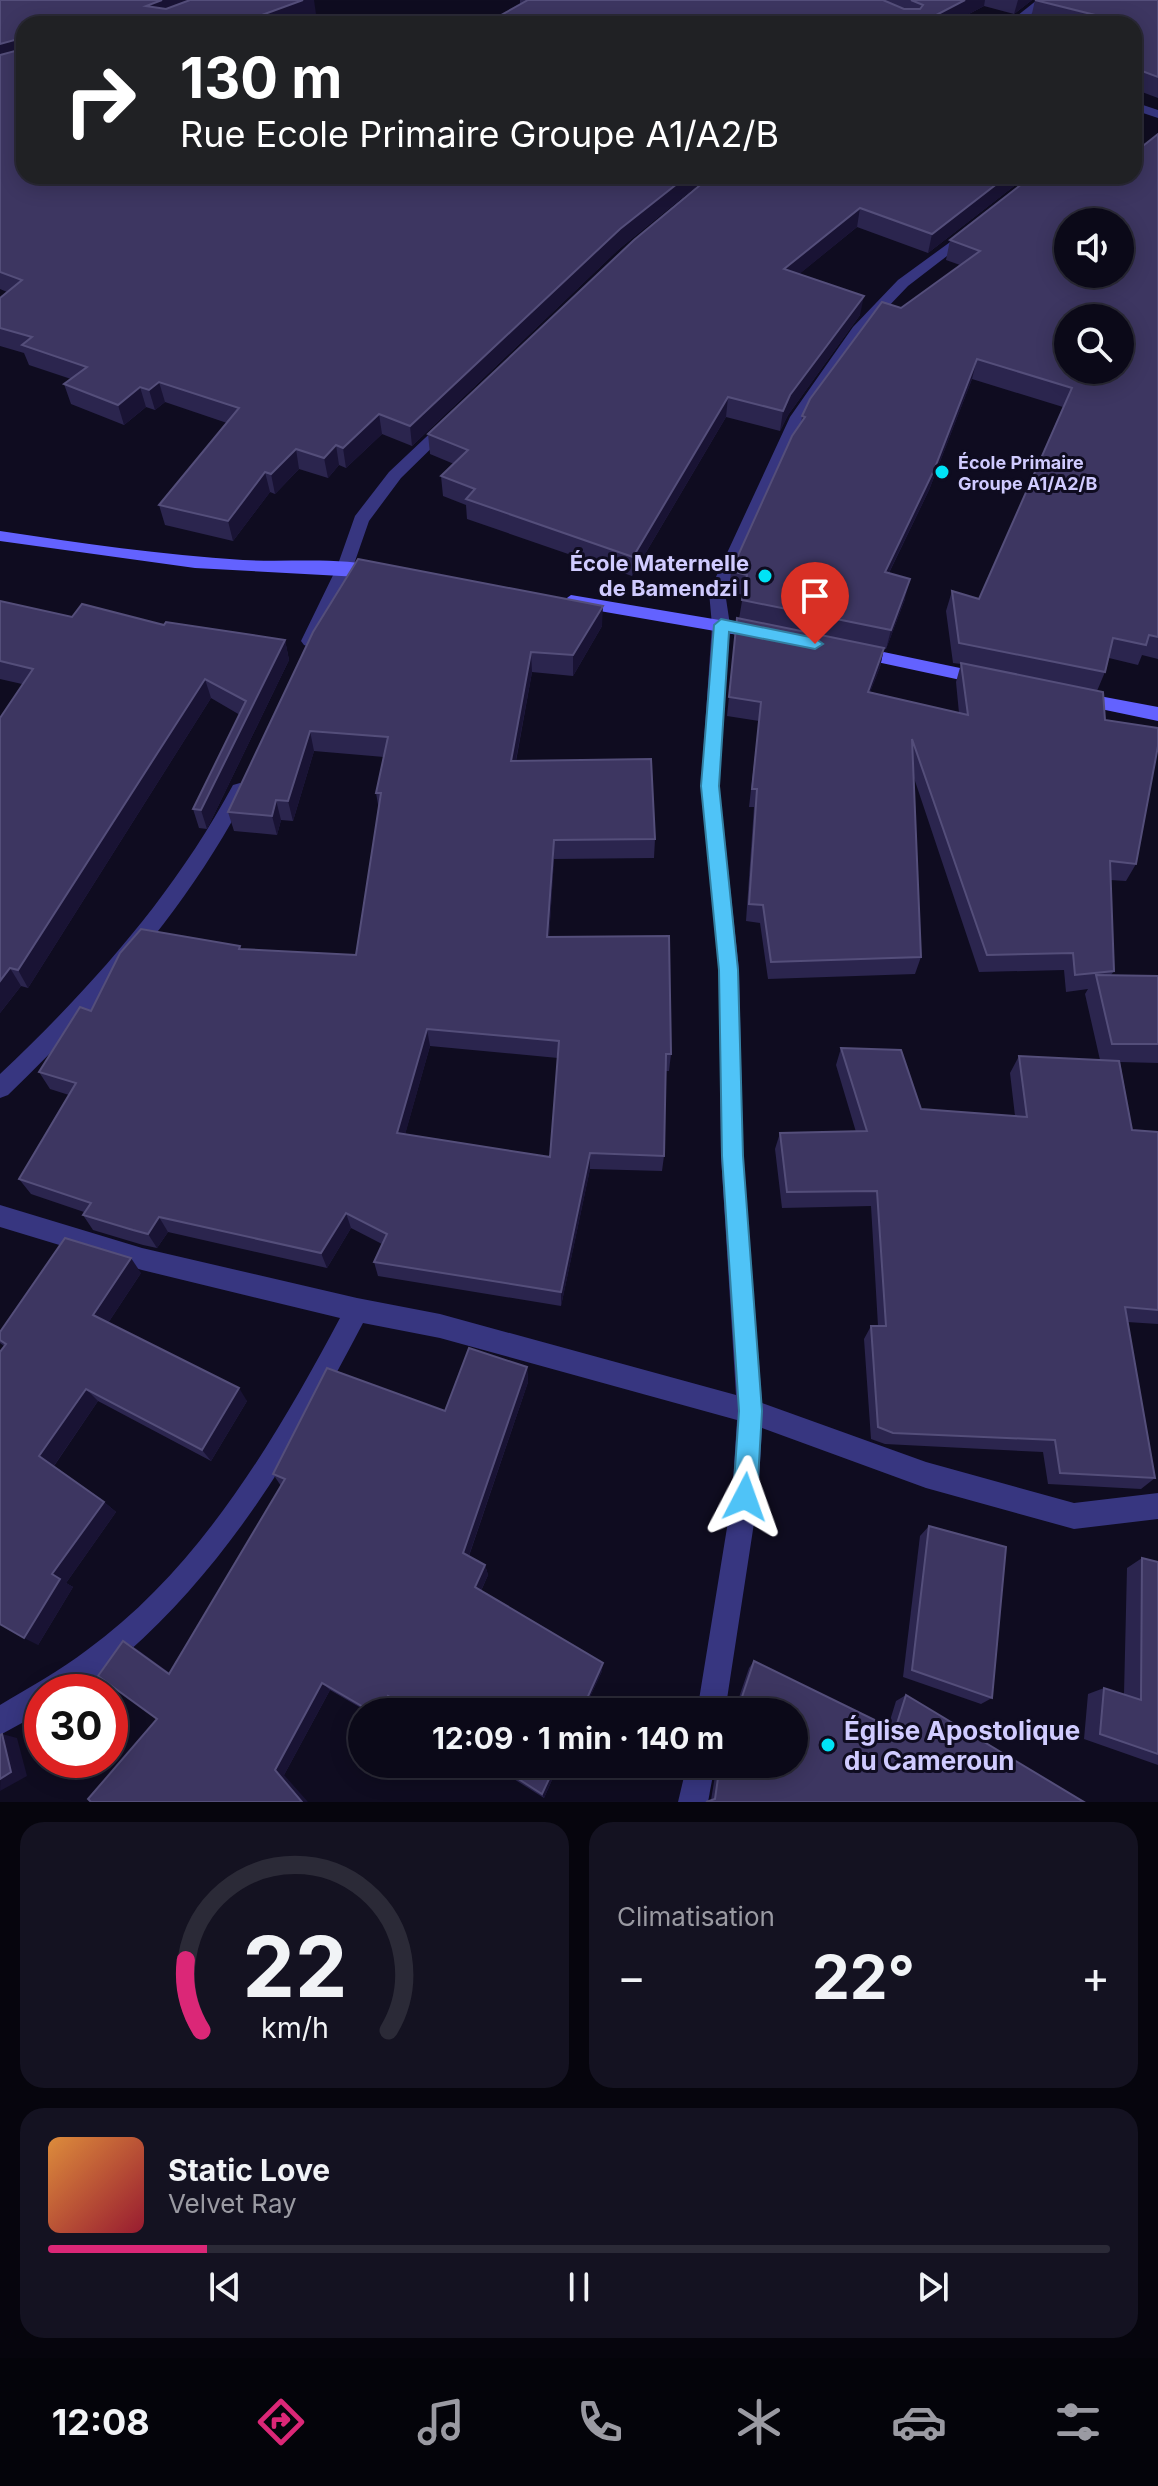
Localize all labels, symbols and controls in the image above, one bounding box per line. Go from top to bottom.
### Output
text: 130 m [180,44,342,112]
icon: right [48,48,152,152]
text: Rue Ecole Primaire Groupe A1/A2/B [180,112,779,156]
map controls [1054,208,1134,384]
button: sound [1054,208,1134,288]
button: search [1054,304,1134,384]
place label: École Primaire Groupe A1/A2/B [958,452,1098,494]
marker: École Primaire Groupe A1/A2/B [933,463,951,481]
place label: École Maternelle de Bamendzi I [570,550,749,601]
pin [781,562,849,644]
marker: École Maternelle de Bamendzi I [756,567,774,585]
icon: arrive [793,574,837,618]
position arrow [703,1455,787,1539]
speed limit sign: 30 [24,1674,128,1778]
place label: Église Apostolique du Cameroun [844,1715,1080,1776]
text: 12:09 · 1 min · 140 m [432,1720,724,1756]
marker: Église Apostolique du Cameroun [819,1736,837,1754]
text: Climatisation [617,1901,775,1932]
text: 22 [242,1916,347,2017]
text: 22° [812,1941,915,2013]
text: − [617,1950,646,2004]
text: + [1081,1950,1110,2004]
text: km/h [261,2010,328,2045]
text: Static Love [168,2152,330,2188]
text: Velvet Ray [168,2188,297,2219]
icon: previous [203,2265,247,2309]
icon: pause [557,2265,601,2309]
icon: next [911,2265,955,2309]
icon: directions [253,2394,309,2450]
icon: music [413,2394,469,2450]
icon: phone [572,2394,628,2450]
icon: climate [731,2394,787,2450]
icon: car [891,2394,947,2450]
icon: filters [1050,2394,1106,2450]
text: 12:08 [52,2400,150,2444]

